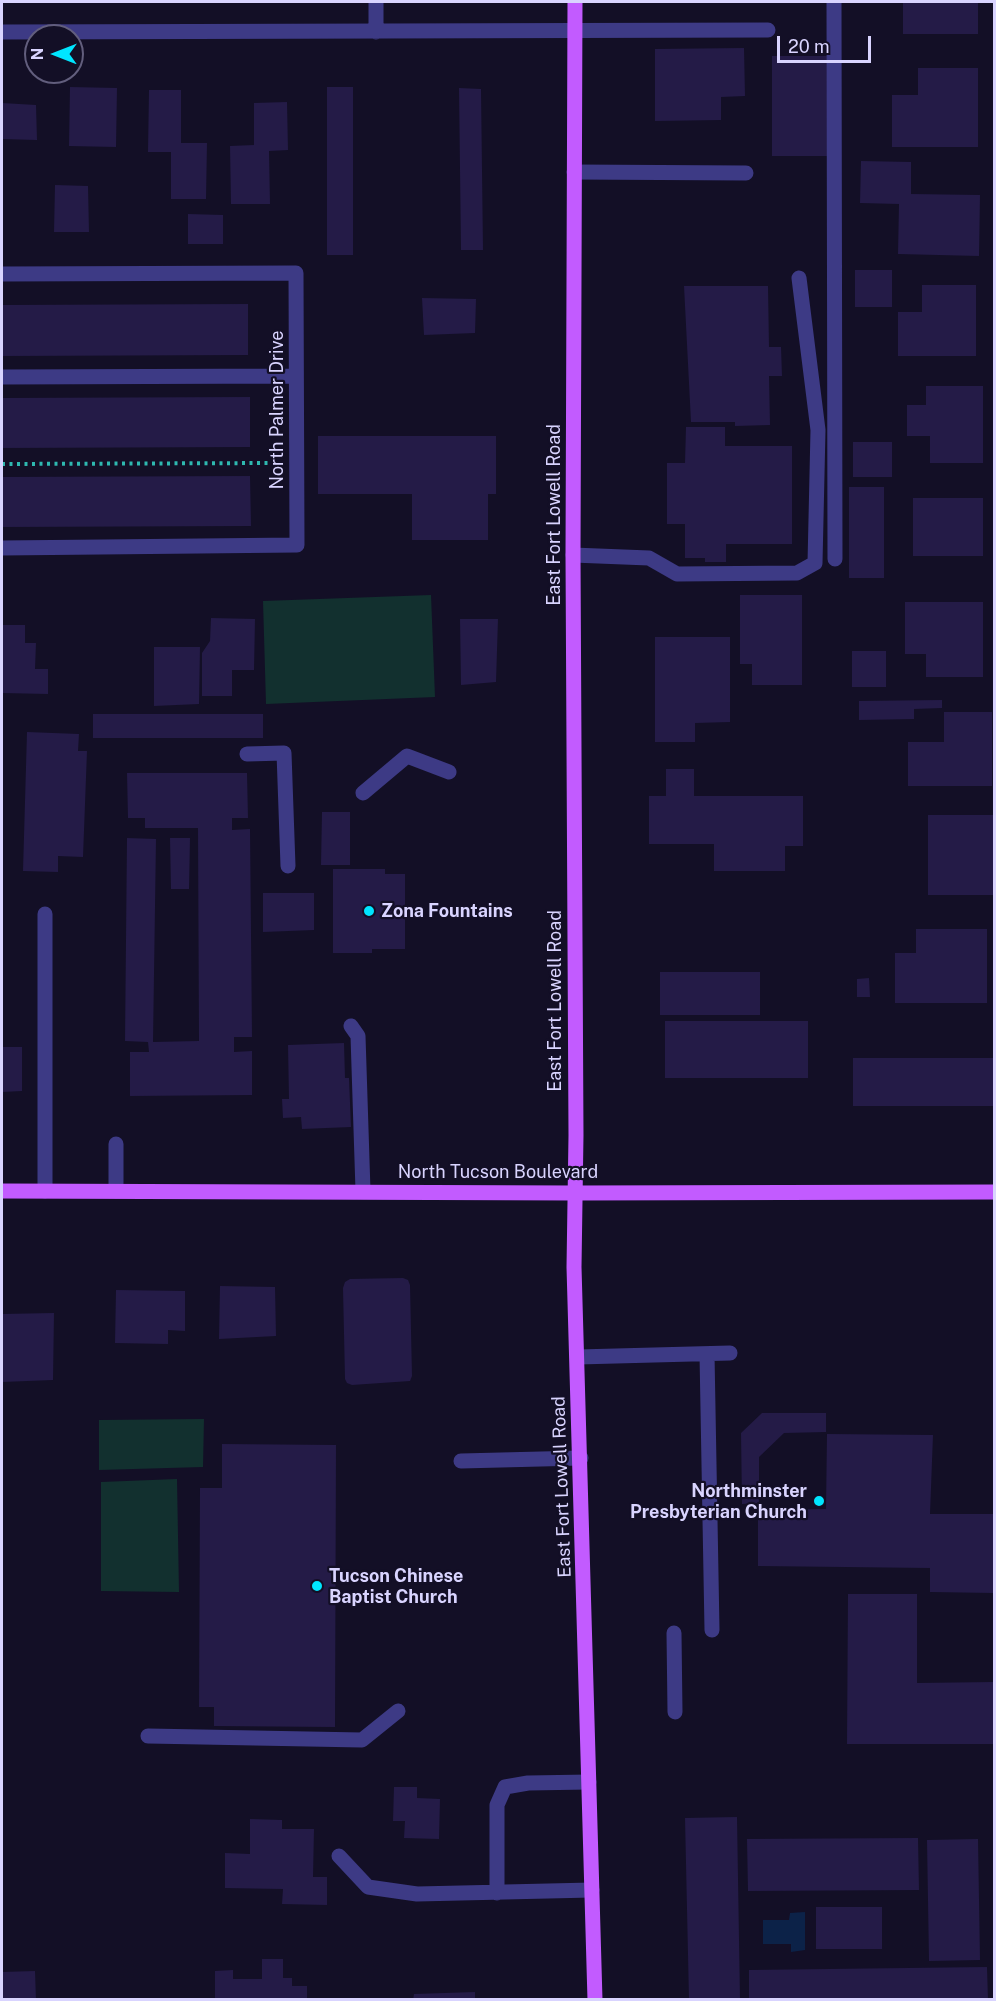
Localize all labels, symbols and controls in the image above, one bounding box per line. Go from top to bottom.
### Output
north arrow [24,24,84,84]
scale bar [780,24,874,62]
text: 20 m [788,36,830,57]
text: N [28,48,47,60]
street label: North Palmer Drive [266,330,288,490]
street label: East Fort Lowell Road [543,424,565,606]
place label: Zona Fountains [381,900,513,922]
marker: Zona Fountains [362,904,376,918]
street label: East Fort Lowell Road [544,910,566,1092]
street label: North Tucson Boulevard [398,1161,598,1183]
street label: East Fort Lowell Road [548,1396,576,1578]
place label: Northminster Presbyterian Church [630,1480,807,1522]
marker: Northminster Presbyterian Church [812,1494,826,1508]
place label: Tucson Chinese Baptist Church [329,1565,463,1608]
marker: Tucson Chinese Baptist Church [310,1579,324,1593]

